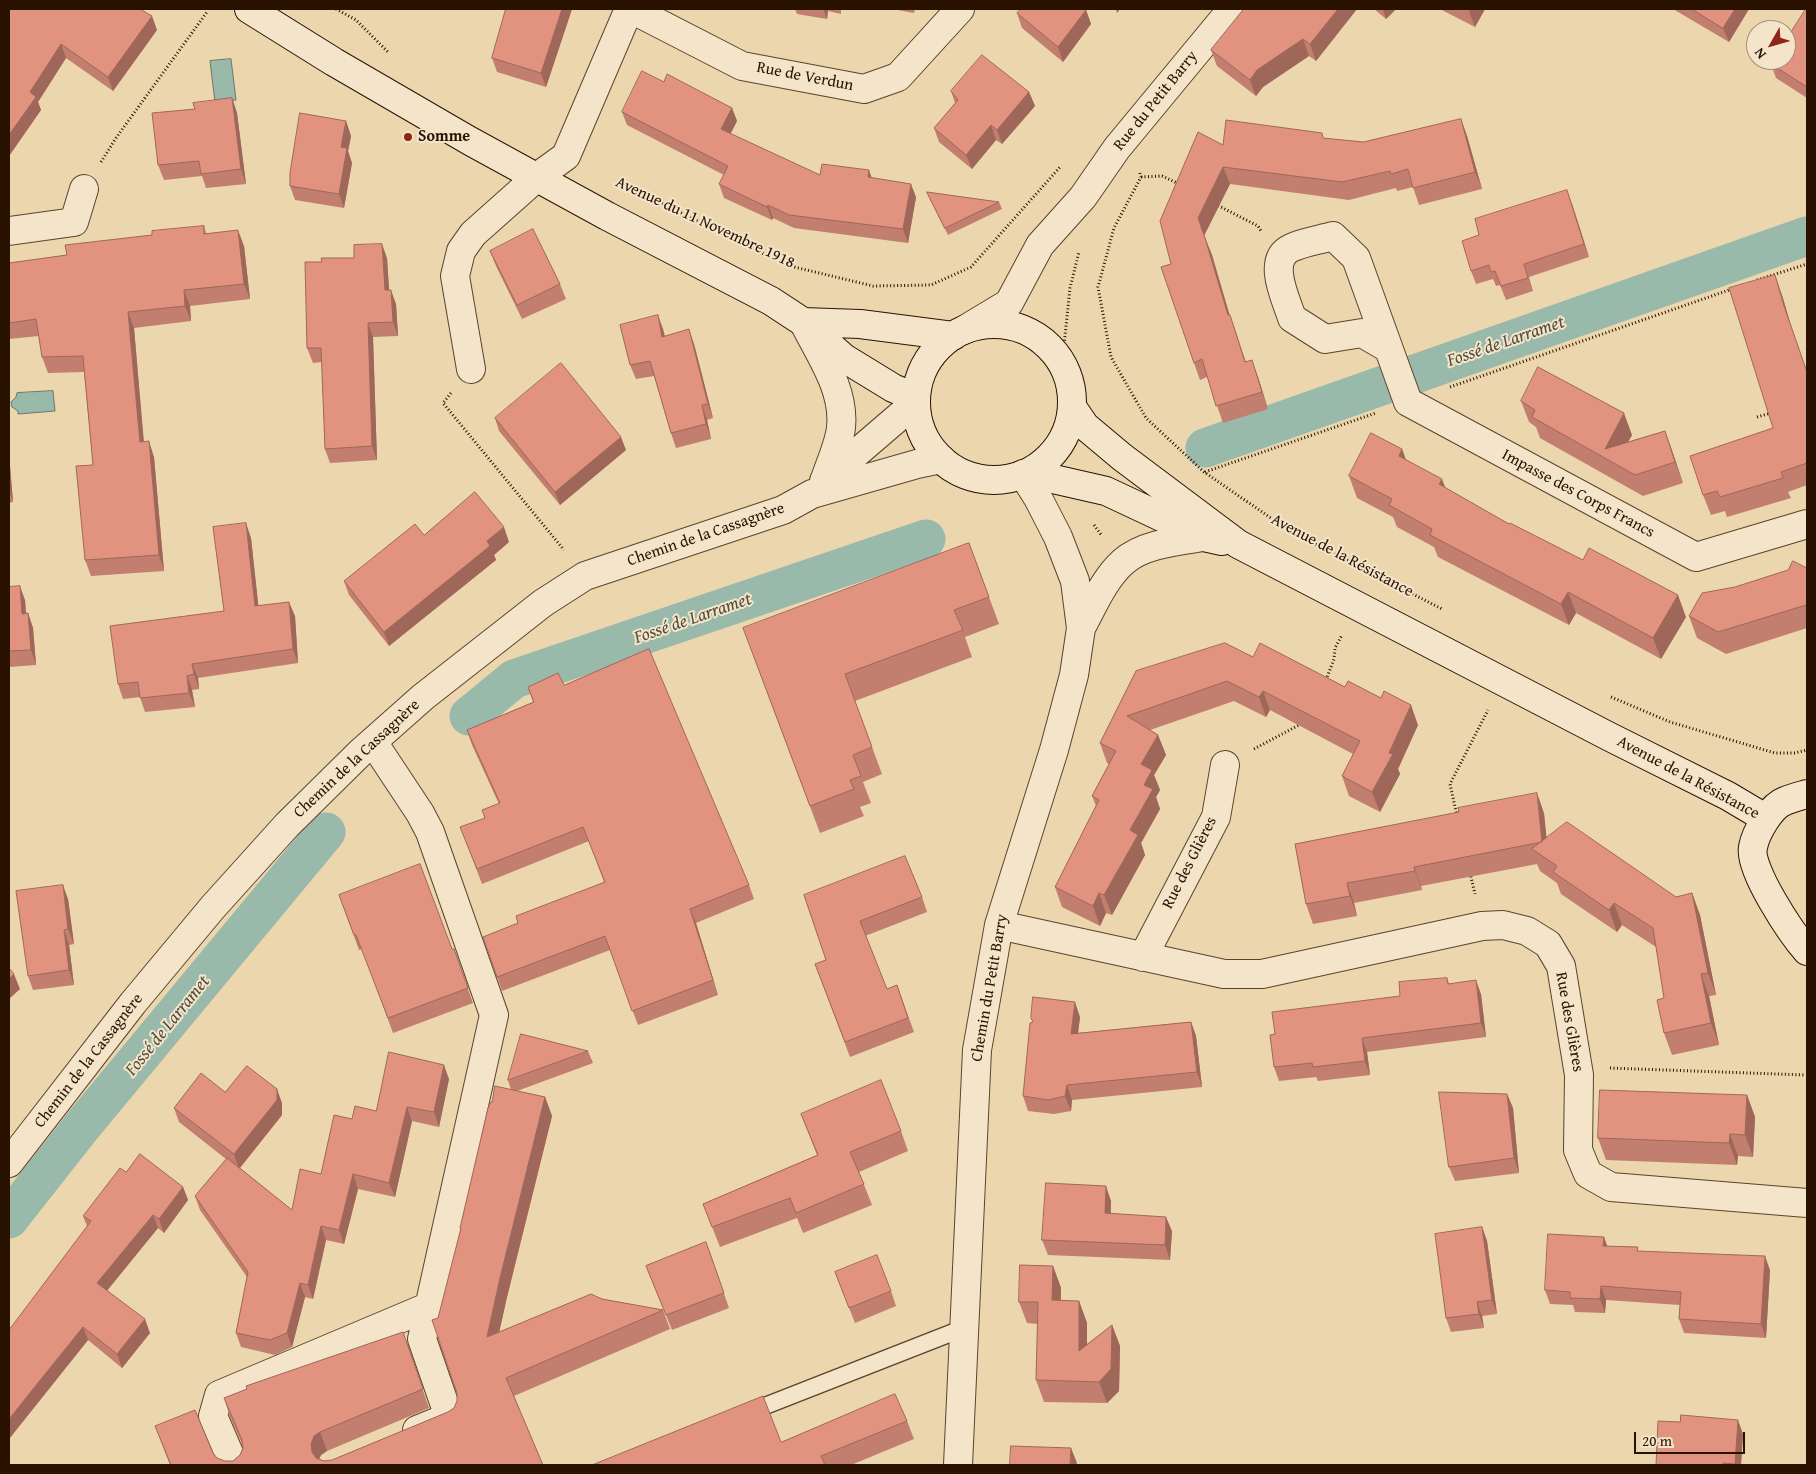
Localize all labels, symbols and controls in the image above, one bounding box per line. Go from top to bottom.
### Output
north arrow [1746,20,1796,70]
text: N [1749,44,1771,63]
street label: Rue du Petit Barry [1110,47,1202,155]
street label: Rue de Verdun [755,58,855,96]
place label: Somme [418,127,470,147]
marker: Somme [402,131,414,143]
street label: Avenue du 11 Novembre 1918 [612,173,798,273]
water label: Fossé de Larramet [1445,312,1567,372]
street label: Impasse des Corps Francs [1498,446,1658,542]
street label: Chemin de la Cassagnère [625,499,787,571]
street label: Avenue de la Résistance [1267,510,1417,602]
water label: Fossé de Larramet [632,589,754,649]
street label: Chemin de la Cassagnère [290,696,424,822]
street label: Avenue de la Résistance [1613,732,1763,824]
street label: Rue des Glières [1159,814,1221,912]
street label: Chemin du Petit Barry [968,913,1012,1063]
street label: Rue des Glières [1551,971,1587,1073]
water label: Fossé de Larramet [121,972,215,1080]
street label: Chemin de la Cassagnère [31,990,147,1132]
scale bar [1636,1422,1747,1454]
text: 20 m [1642,1430,1672,1451]

